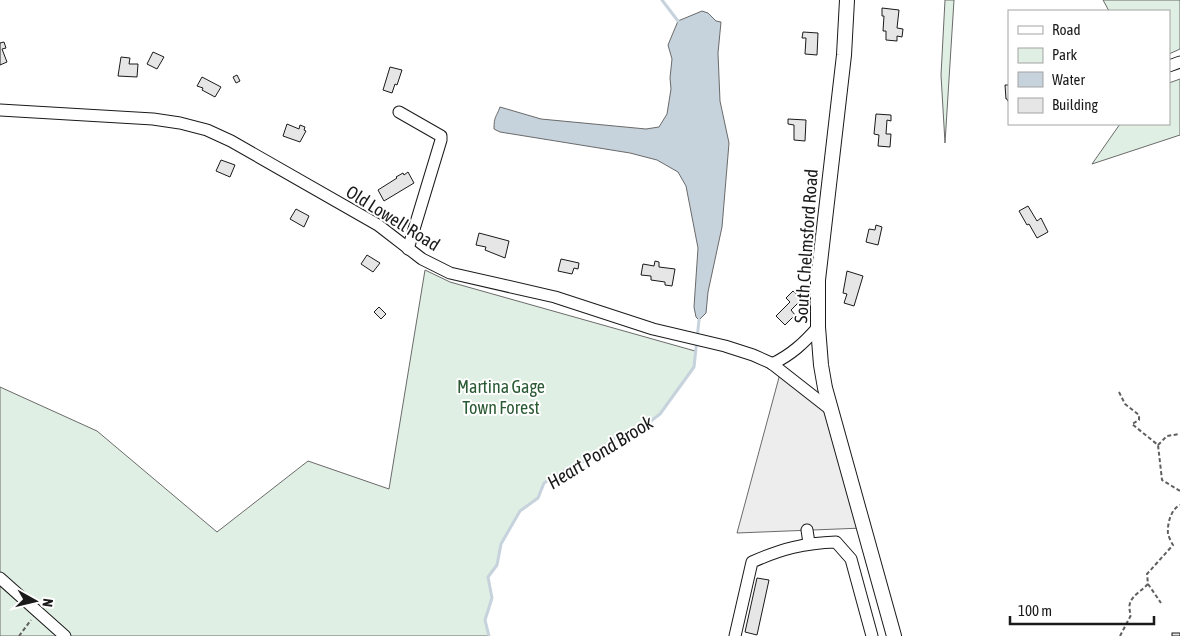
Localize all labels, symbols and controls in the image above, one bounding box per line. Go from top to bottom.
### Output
legend [1008,10,1170,125]
text: Road [1052,21,1081,38]
text: Park [1052,46,1077,63]
text: Water [1052,71,1085,88]
text: Building [1052,96,1098,113]
street label: South Chelmsford Road [790,168,822,324]
street label: Old Lowell Road [342,181,444,255]
park label: Martina Gage Town Forest [457,376,545,418]
water label: Heart Pond Brook [543,410,658,493]
north arrow [10,576,60,626]
scale bar [1010,594,1154,626]
text: N [39,598,56,608]
text: 100 m [1018,602,1052,619]

